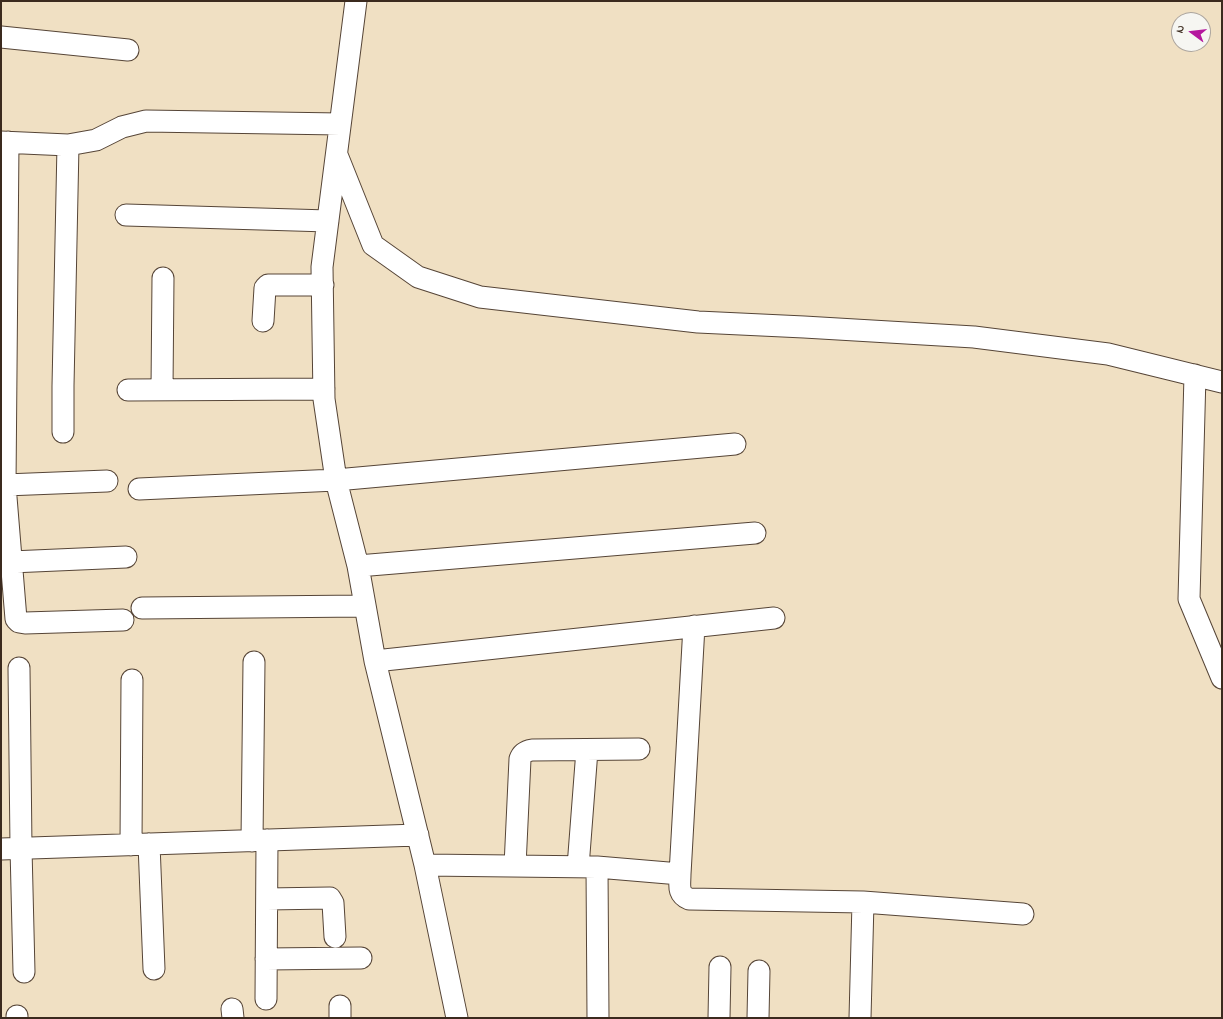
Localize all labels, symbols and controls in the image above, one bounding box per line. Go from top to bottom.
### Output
north arrow [1171,12,1211,52]
text: N [1172,23,1189,35]

